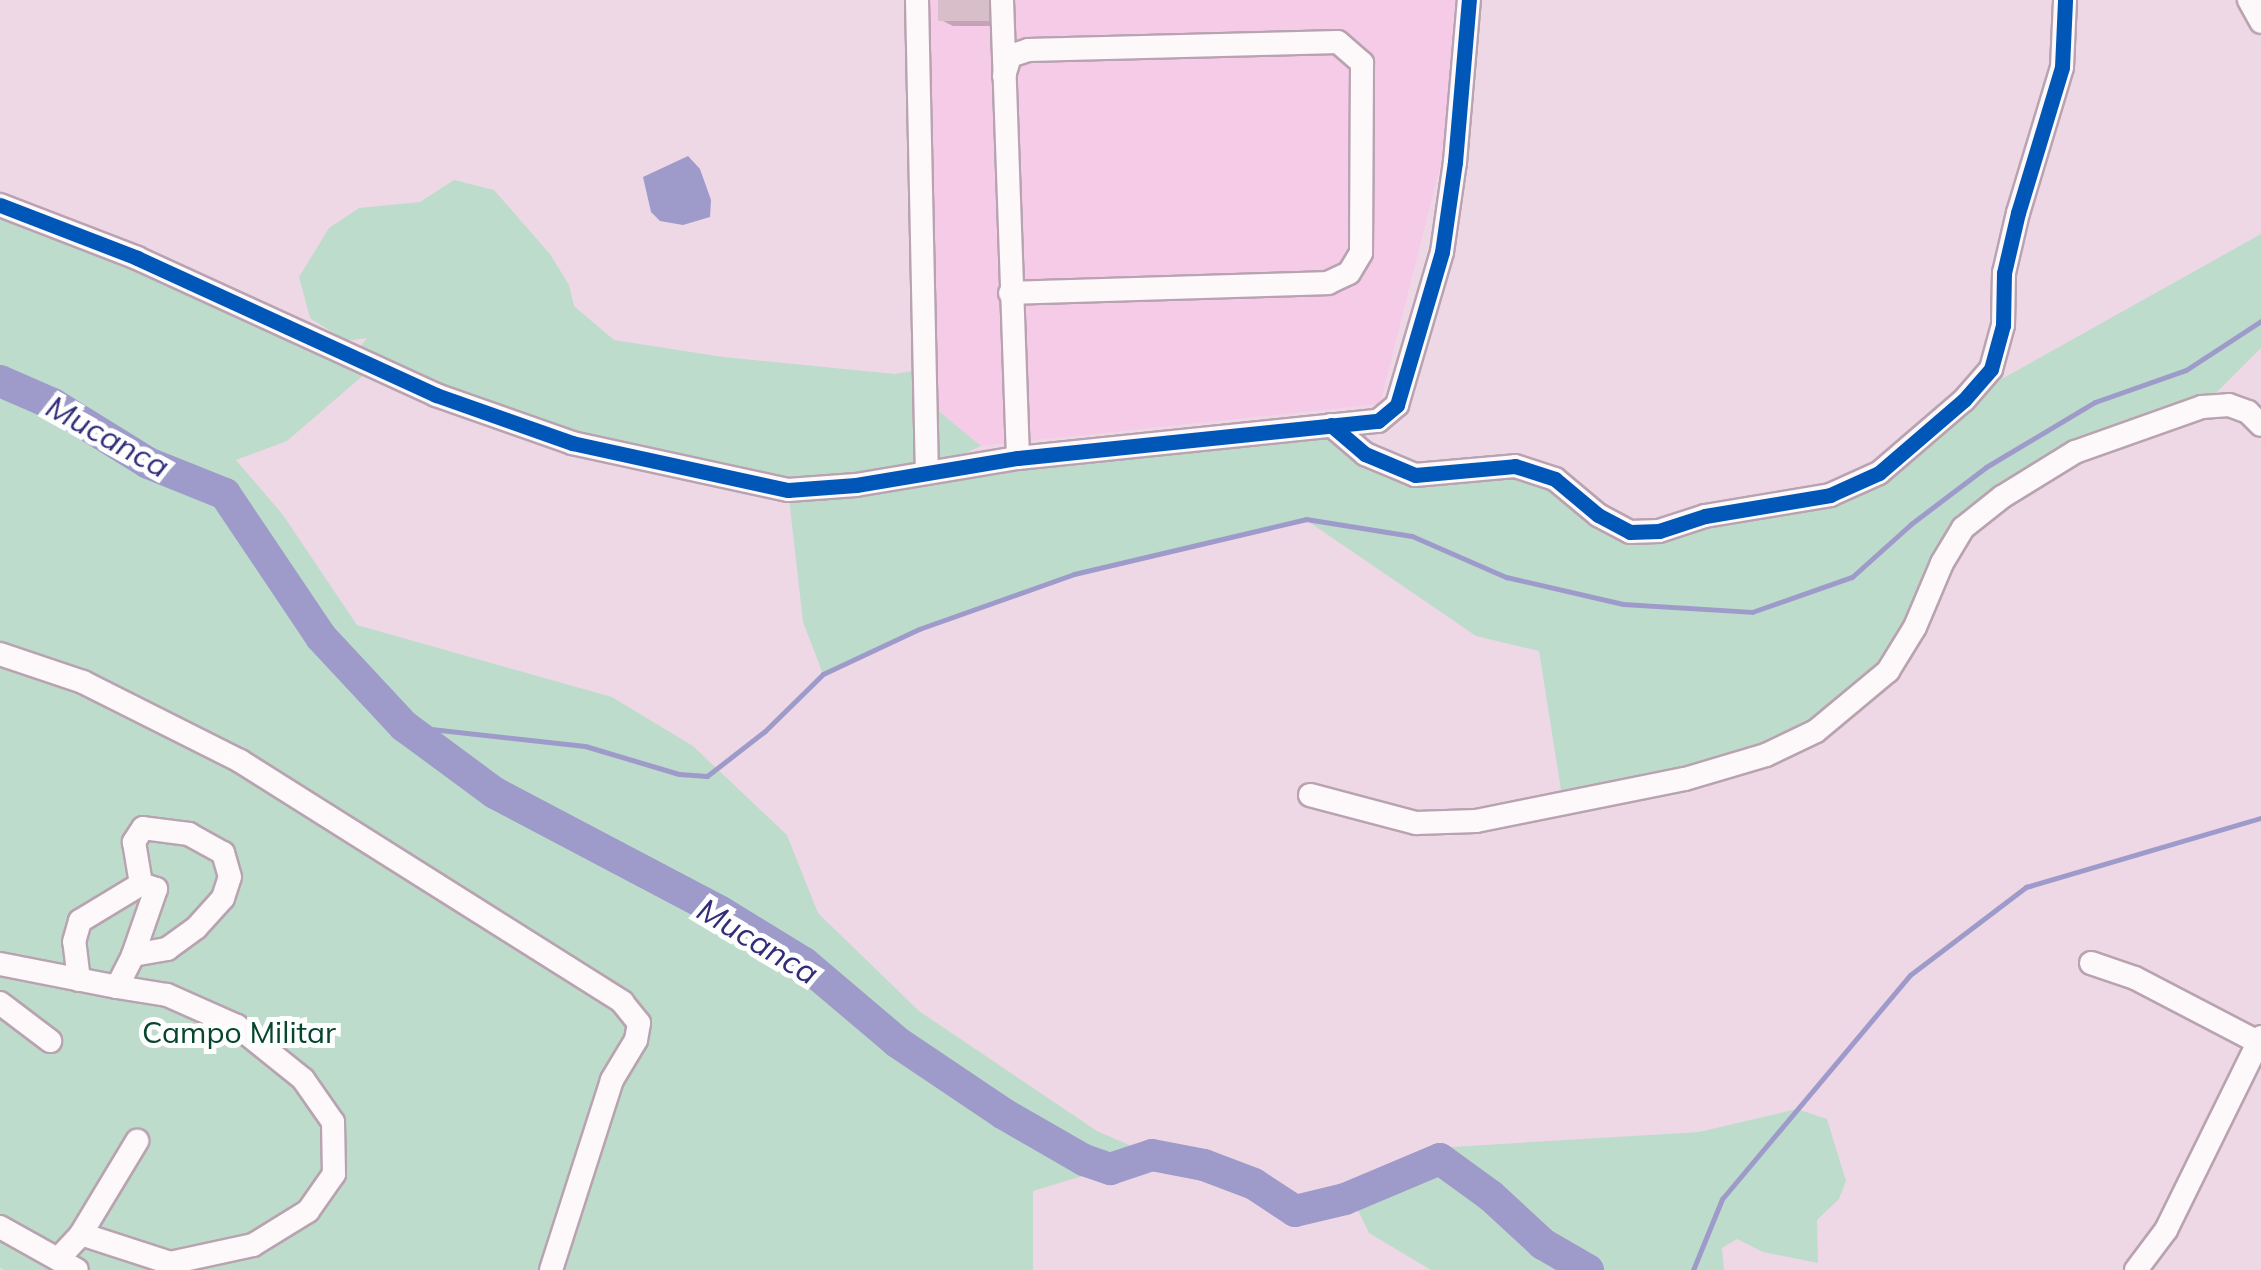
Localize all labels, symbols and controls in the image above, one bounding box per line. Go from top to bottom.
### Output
water label: Mucanca [40,387,176,485]
water label: Mucanca [690,890,826,992]
park label: Campo Militar [142,1014,336,1050]

